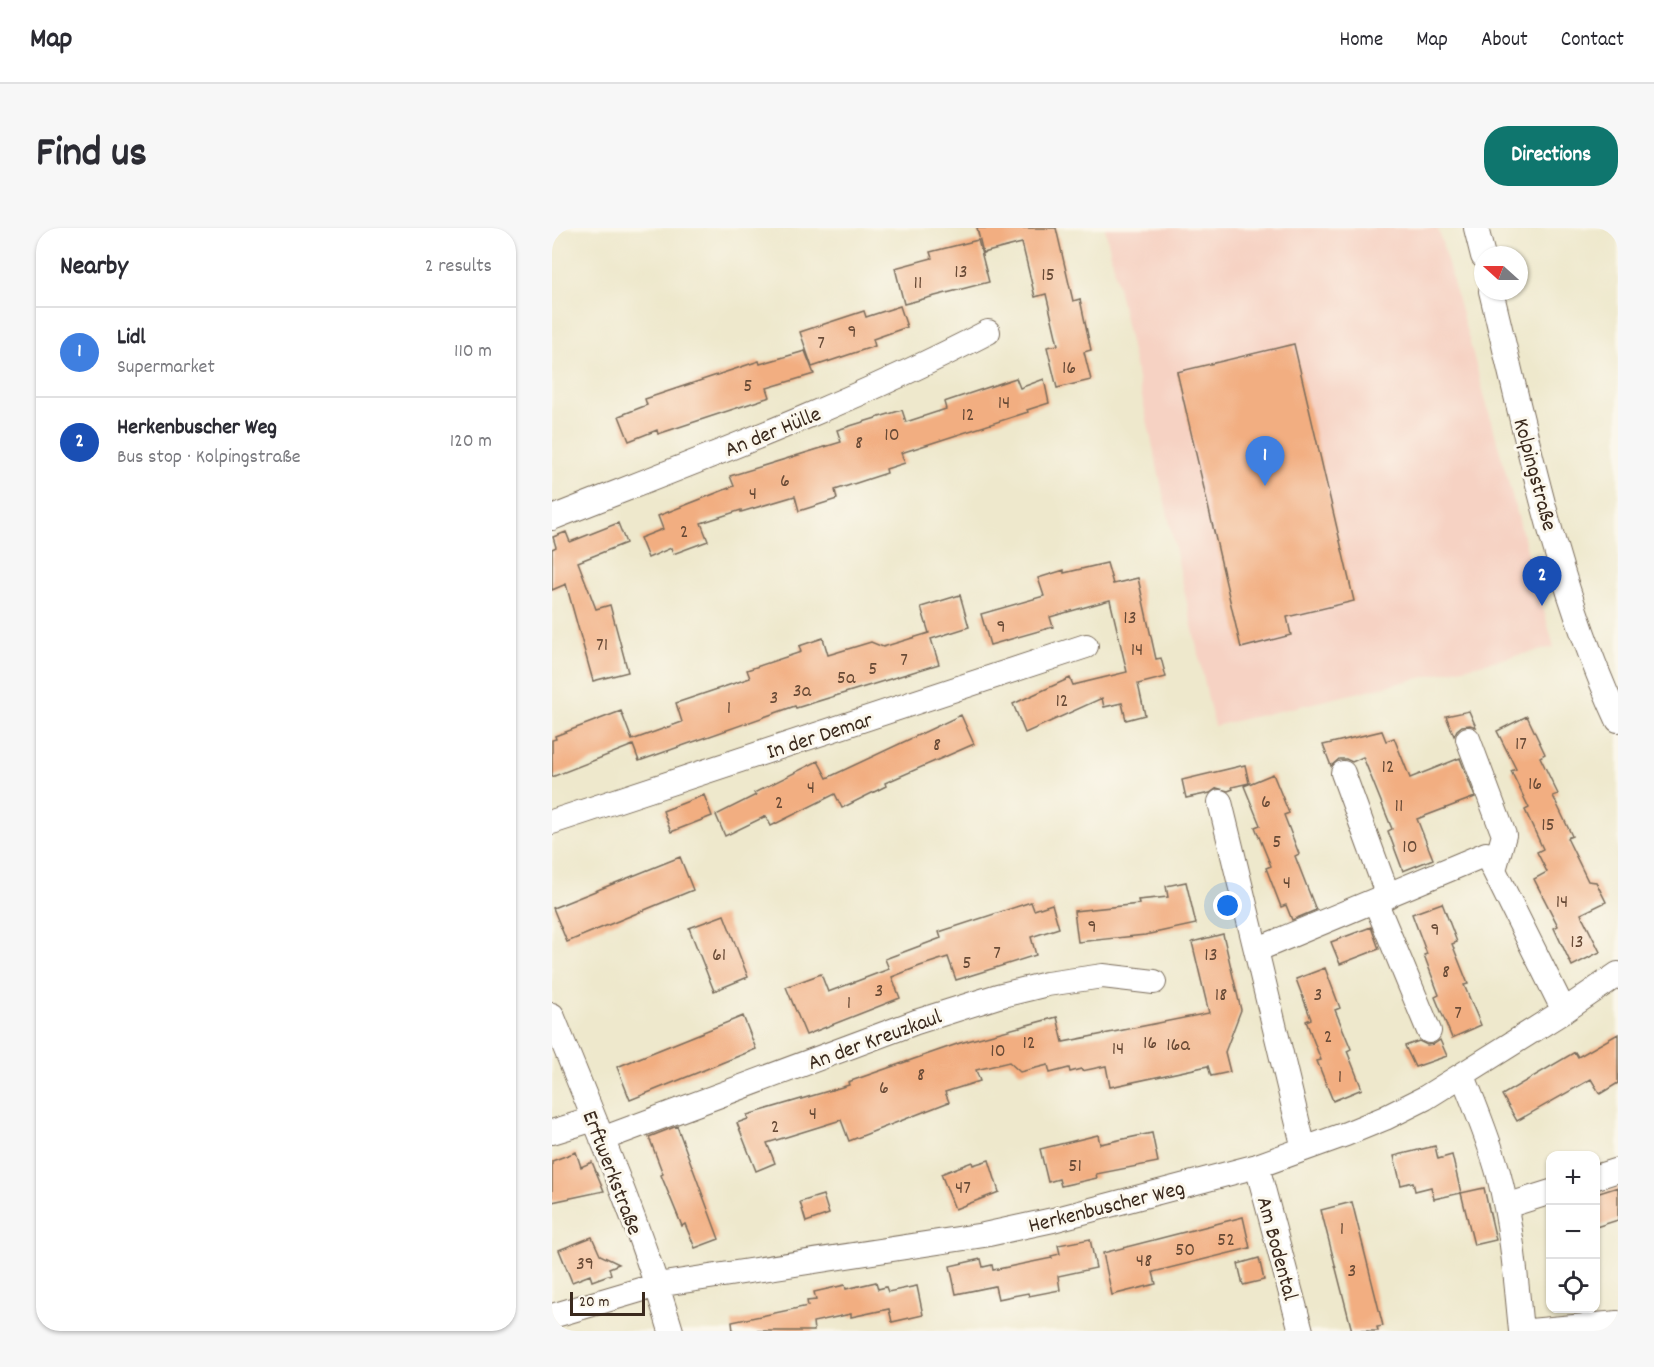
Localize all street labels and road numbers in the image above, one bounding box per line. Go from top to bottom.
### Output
street label: An der Hülle [721,400,826,467]
street label: Kolpingstraße [1504,415,1563,535]
street label: In der Demar [763,705,878,769]
street label: An der Kreuzkaul [804,1003,946,1080]
street label: Erftwerkstraße [573,1107,649,1240]
street label: Herkenbuscher Weg [1025,1174,1188,1243]
street label: Am Bodental [1247,1194,1304,1304]

